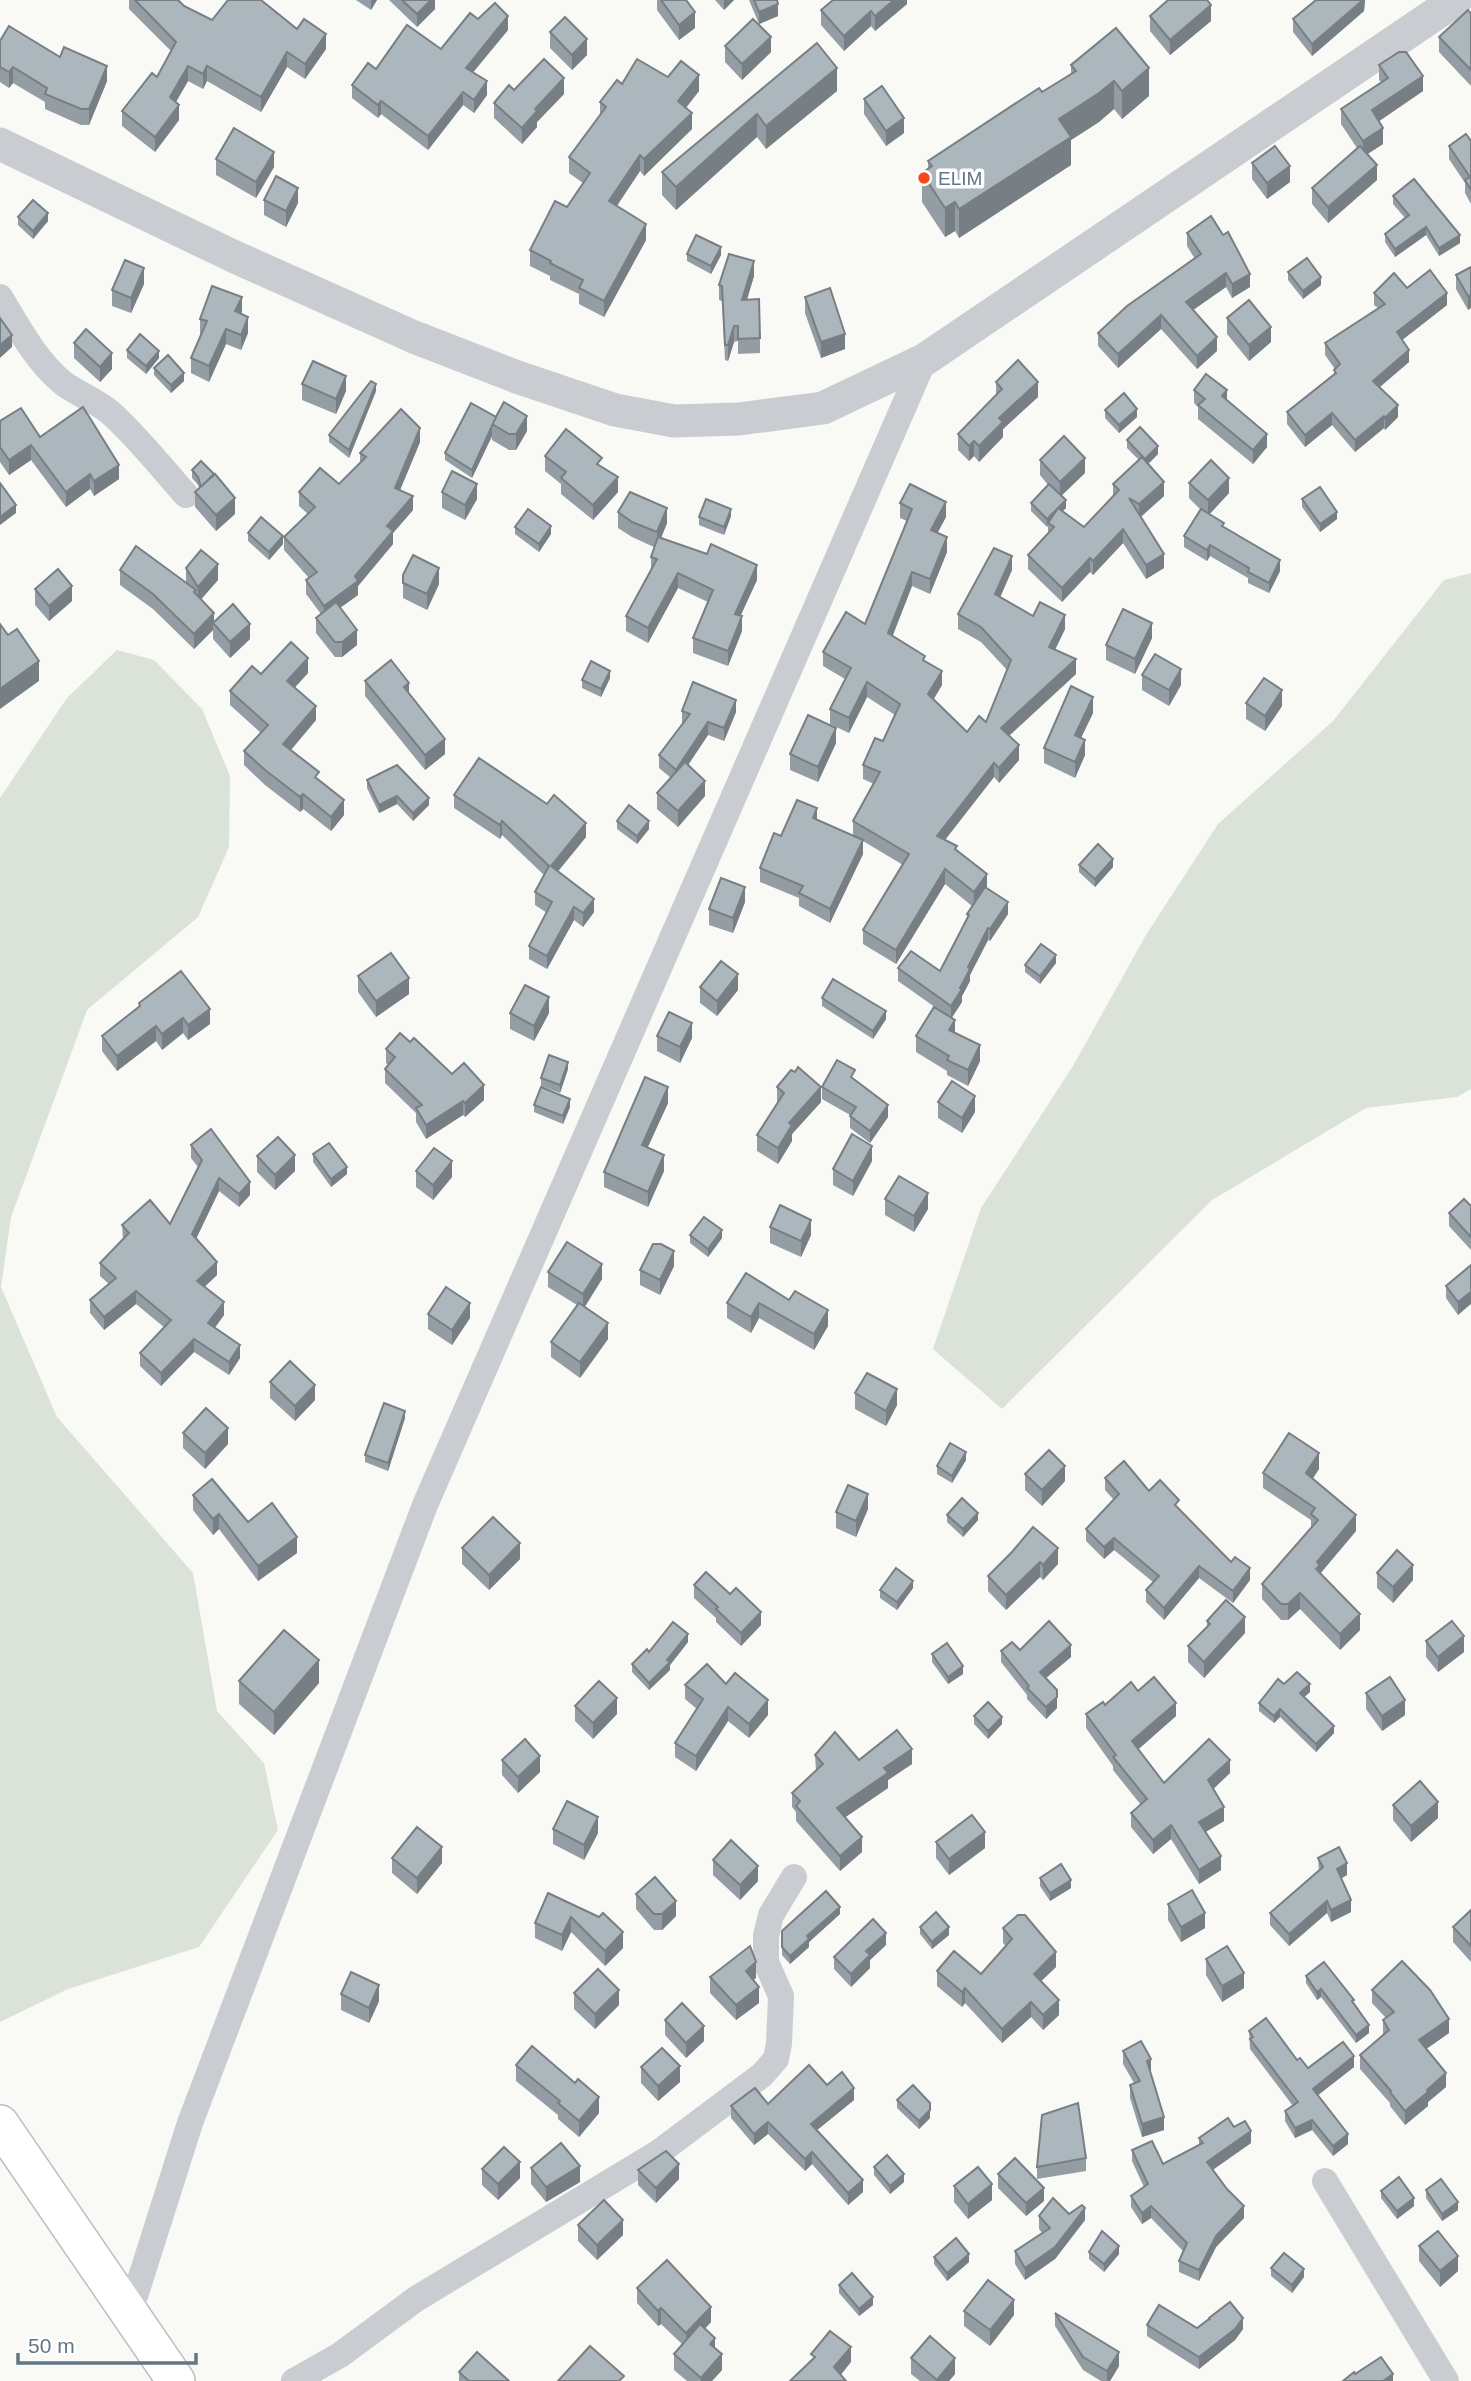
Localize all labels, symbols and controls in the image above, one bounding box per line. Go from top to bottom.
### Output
place label: ELIM [938,168,982,189]
marker: ELIM [916,170,932,186]
scale bar [18,2322,196,2366]
text: 50 m [28,2334,75,2357]

